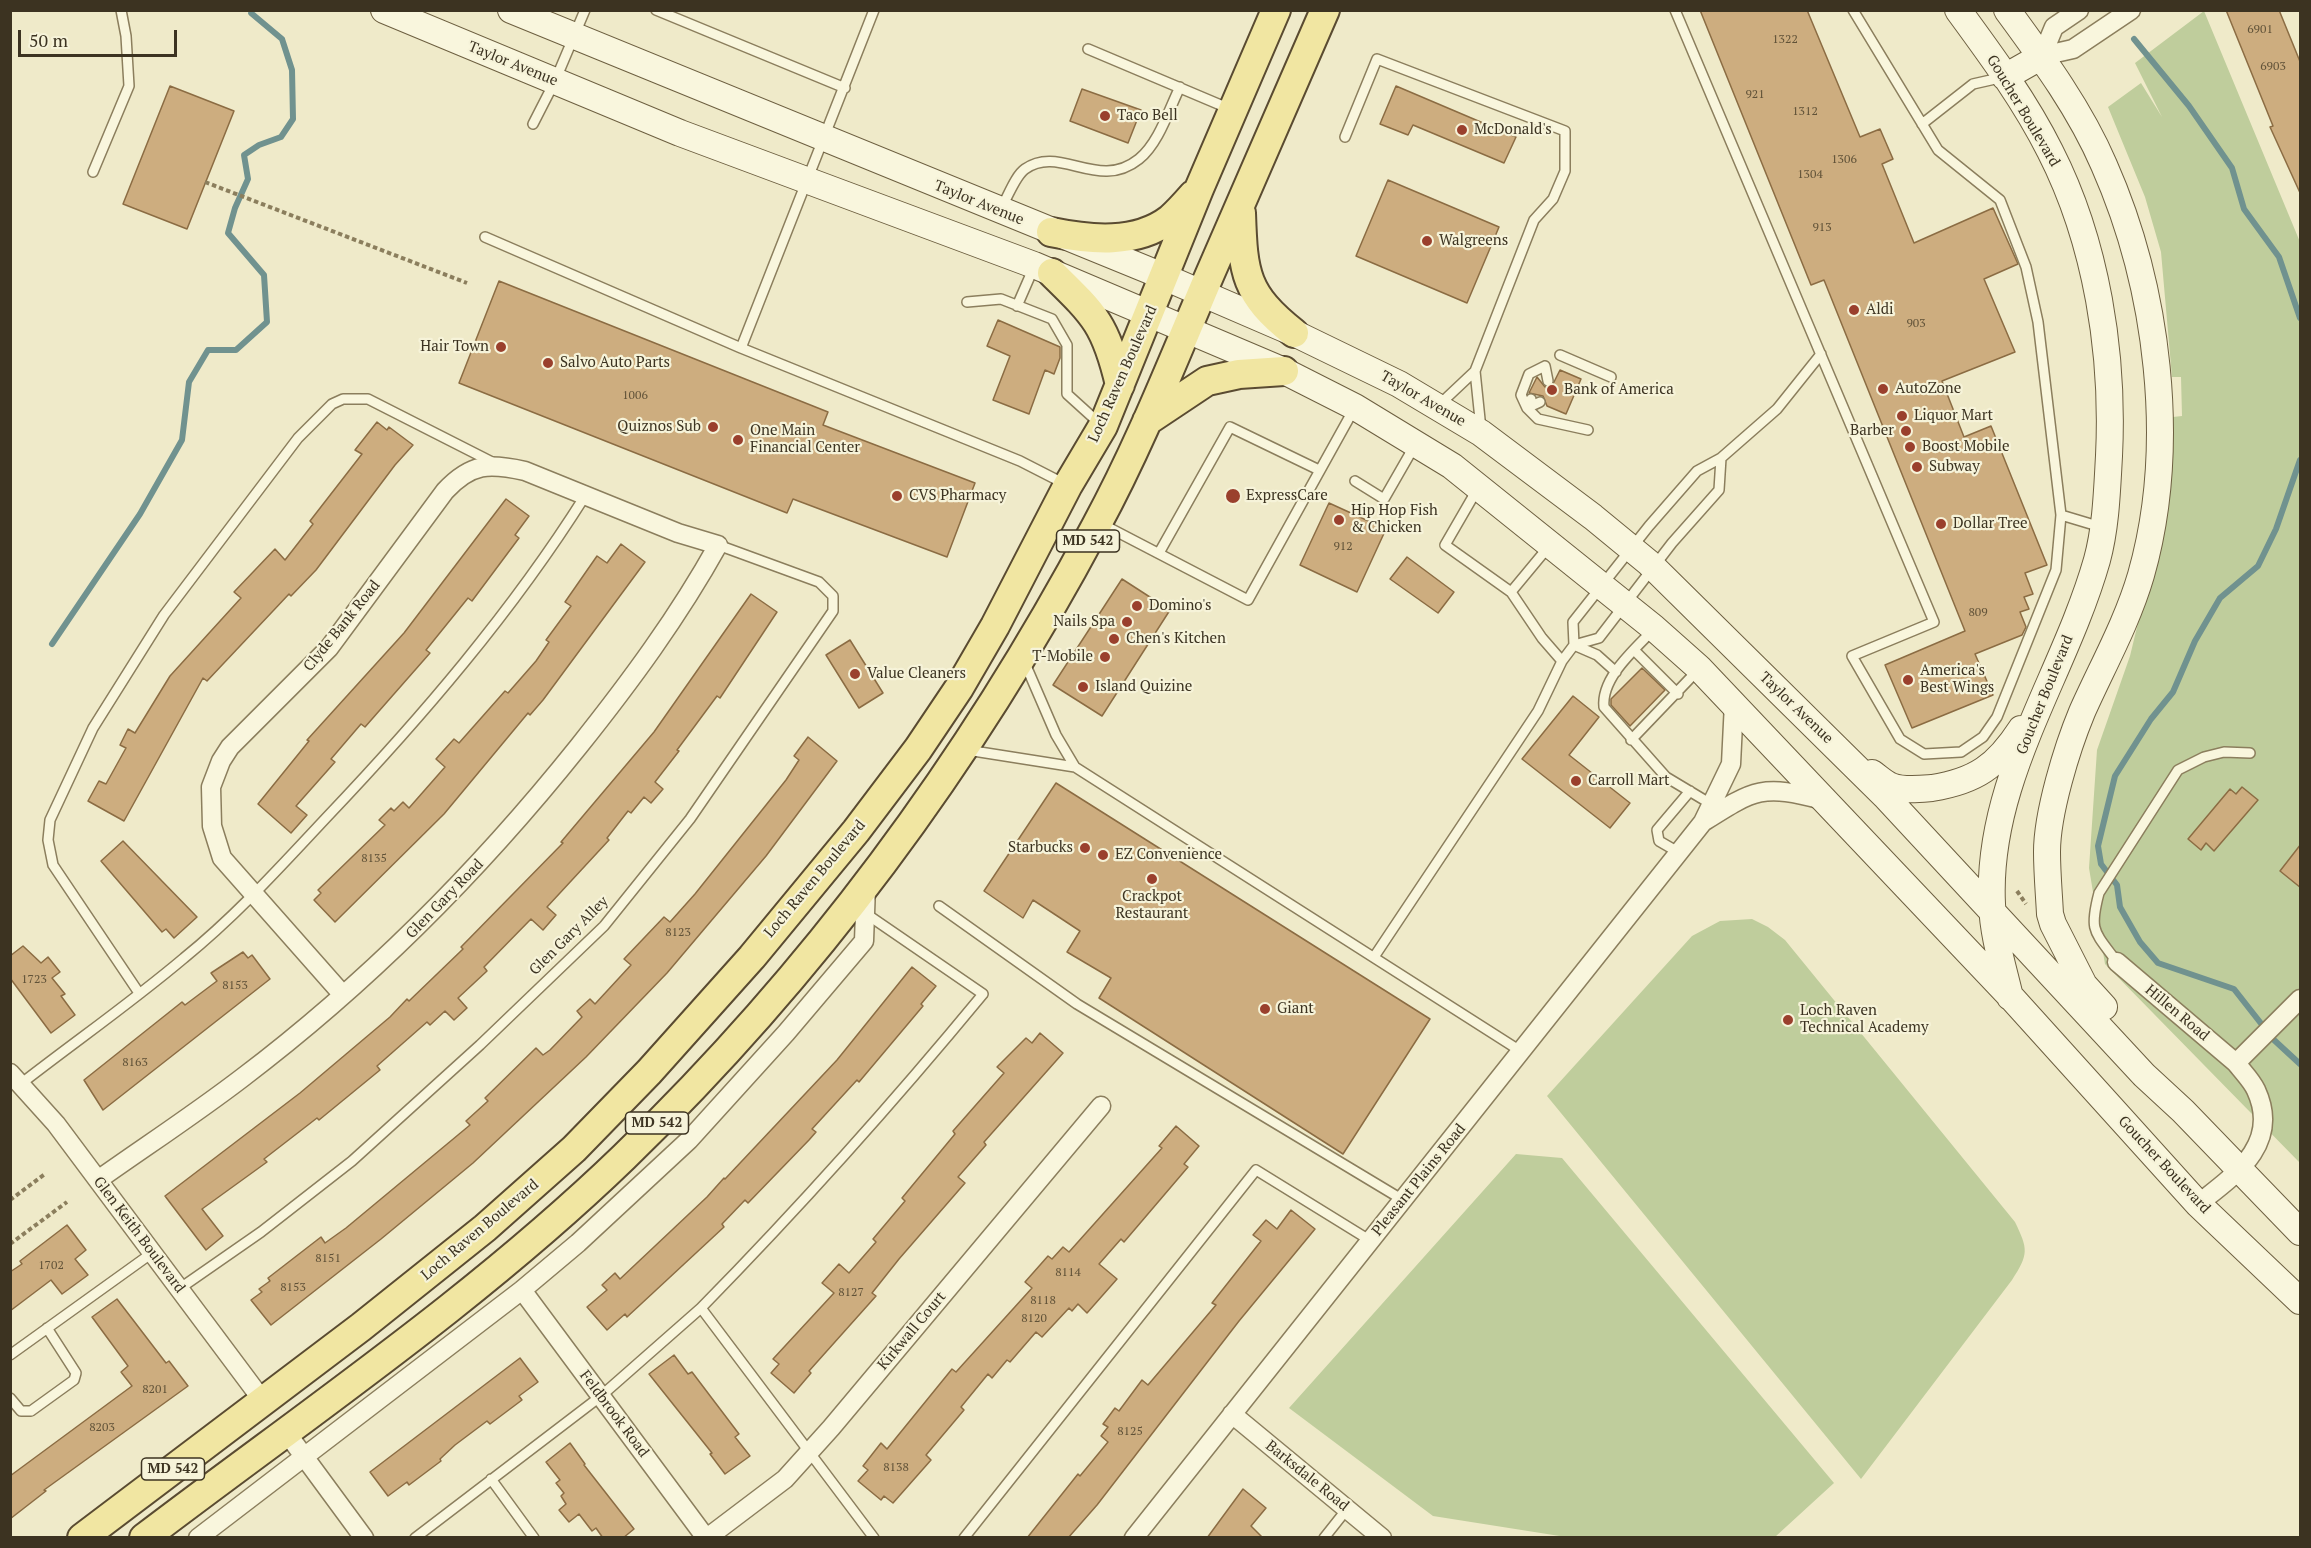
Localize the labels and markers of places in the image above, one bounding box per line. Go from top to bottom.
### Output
place label: Taco Bell [1117,107,1178,125]
marker: Taco Bell [1098,109,1112,123]
place label: McDonald's [1474,121,1552,139]
marker: McDonald's [1455,123,1469,137]
place label: Walgreens [1439,232,1508,250]
marker: Walgreens [1420,234,1434,248]
place label: Aldi [1866,301,1894,319]
marker: Aldi [1847,303,1861,317]
place label: Hair Town [420,338,489,356]
marker: Hair Town [494,340,508,354]
place label: Salvo Auto Parts [560,354,670,372]
marker: Salvo Auto Parts [541,356,555,370]
place label: AutoZone [1895,380,1961,398]
place label: Bank of America [1564,381,1674,399]
marker: AutoZone [1876,382,1890,396]
marker: Bank of America [1545,383,1559,397]
place label: Liquor Mart [1914,407,1993,425]
marker: Liquor Mart [1895,409,1909,423]
place label: Quiznos Sub [617,418,701,436]
marker: Quiznos Sub [706,420,720,434]
place label: One Main Financial Center [750,422,860,457]
place label: Barber [1850,422,1894,440]
marker: Barber [1899,424,1913,438]
marker: One Main Financial Center [731,433,745,447]
place label: Boost Mobile [1922,438,2010,456]
marker: Boost Mobile [1903,440,1917,454]
place label: Subway [1929,458,1980,476]
marker: Subway [1910,460,1924,474]
place label: CVS Pharmacy [909,487,1006,505]
marker: ExpressCare [1224,487,1242,505]
place label: ExpressCare [1246,487,1328,505]
marker: CVS Pharmacy [890,489,904,503]
place label: Hip Hop Fish & Chicken [1351,502,1438,537]
marker: Hip Hop Fish & Chicken [1332,513,1346,527]
place label: Dollar Tree [1953,515,2028,533]
marker: Dollar Tree [1934,517,1948,531]
place label: Domino's [1149,597,1211,615]
marker: Domino's [1130,599,1144,613]
place label: Nails Spa [1053,613,1115,631]
marker: Nails Spa [1120,615,1134,629]
place label: Chen's Kitchen [1126,630,1226,648]
marker: Chen's Kitchen [1107,632,1121,646]
place label: T-Mobile [1032,648,1093,666]
marker: T-Mobile [1098,650,1112,664]
place label: America's Best Wings [1920,662,1994,697]
place label: Value Cleaners [867,665,966,683]
marker: Value Cleaners [848,667,862,681]
marker: America's Best Wings [1901,673,1915,687]
place label: Island Quizine [1095,678,1192,696]
marker: Island Quizine [1076,680,1090,694]
place label: Carroll Mart [1588,772,1670,790]
marker: Carroll Mart [1569,774,1583,788]
place label: Starbucks [1008,839,1073,857]
marker: Starbucks [1078,841,1092,855]
place label: EZ Convenience [1115,846,1222,864]
marker: EZ Convenience [1096,848,1110,862]
marker: Crackpot Restaurant [1145,872,1159,886]
place label: Crackpot Restaurant [1116,888,1188,923]
place label: Giant [1277,1000,1314,1018]
marker: Giant [1258,1002,1272,1016]
place label: Loch Raven Technical Academy [1800,1002,1928,1037]
marker: Loch Raven Technical Academy [1781,1013,1795,1027]

